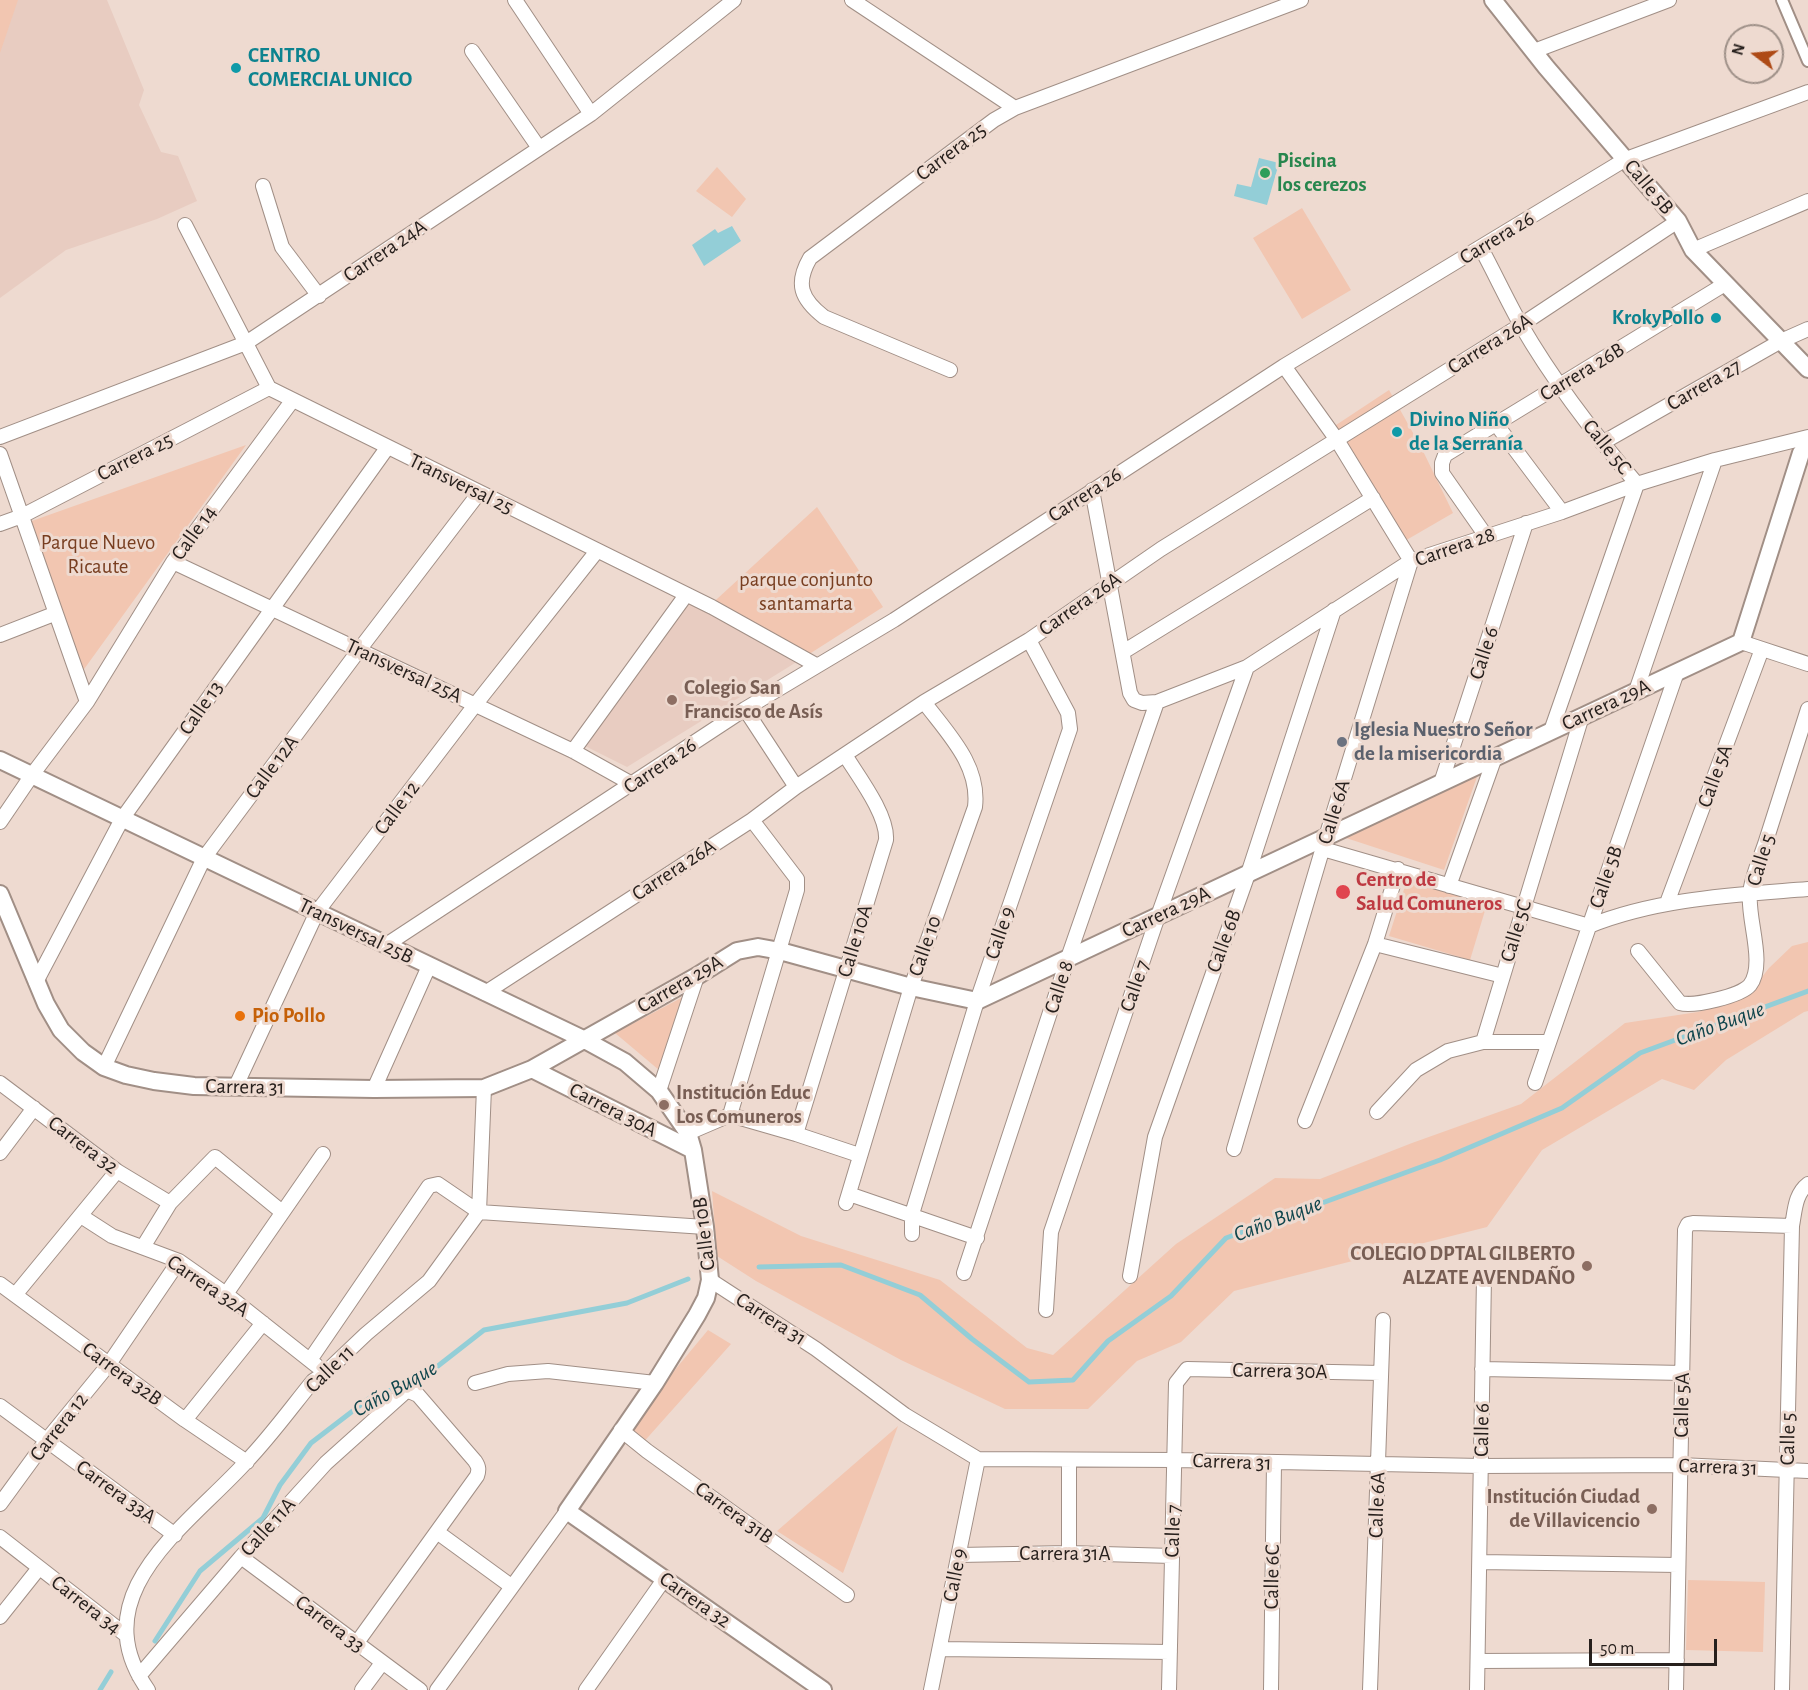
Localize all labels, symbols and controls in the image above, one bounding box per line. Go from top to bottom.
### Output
north arrow [1724,24,1784,84]
text: N [1729,42,1748,57]
place label: CENTRO COMERCIAL UNICO [248,43,412,93]
marker: CENTRO COMERCIAL UNICO [229,61,243,75]
street label: Carrera 25 [911,117,991,187]
place label: Piscina los cerezos [1277,148,1367,198]
street label: Calle 5B [1619,154,1679,220]
marker: Piscina los cerezos [1258,166,1272,180]
street label: Carrera 26 [1455,206,1539,270]
street label: Carrera 24A [339,214,431,288]
place label: KrokyPollo [1612,305,1704,331]
street label: Carrera 26A [1443,308,1537,380]
marker: KrokyPollo [1709,311,1723,325]
street label: Carrera 26B [1535,337,1629,407]
street label: Carrera 27 [1662,354,1746,416]
place label: Divino Niño de la Serranía [1409,407,1523,457]
street label: Calle 5C [1577,414,1637,480]
marker: Divino Niño de la Serranía [1390,425,1404,439]
street label: Carrera 25 [93,427,177,487]
street label: Transversal 25 [405,448,517,520]
street label: Carrera 26 [1043,462,1127,528]
street label: Calle 14 [166,501,222,565]
street label: Carrera 28 [1412,522,1498,572]
park label: Parque Nuevo Ricaute [41,530,155,580]
street label: Carrera 26A [1034,566,1126,642]
park label: parque conjunto santamarta [739,567,873,617]
street label: Calle 6 [1464,623,1504,683]
street label: Transversal 25A [342,633,466,709]
street label: Carrera 29A [1558,674,1654,736]
place label: Colegio San Francisco de Asís [684,675,823,725]
street label: Calle 13 [173,676,229,740]
marker: Colegio San Francisco de Asís [665,693,679,707]
place label: Iglesia Nuestro Señor de la misericordia [1354,717,1532,767]
street label: Calle 12A [240,730,304,804]
street label: Carrera 26 [619,732,701,800]
marker: Iglesia Nuestro Señor de la misericordia [1335,735,1349,749]
street label: Calle 5A [1692,741,1738,811]
street label: Calle 12 [369,776,425,840]
street label: Calle 6A [1312,777,1356,847]
street label: Calle 5 [1741,831,1781,889]
street label: Carrera 26A [627,834,721,906]
street label: Calle 5B [1584,843,1628,911]
place label: Centro de Salud Comuneros [1356,867,1502,917]
street label: Carrera 29A [1118,881,1214,943]
marker: Centro de Salud Comuneros [1334,883,1352,901]
street label: Transversal 25B [295,892,417,970]
street label: Calle 5C [1495,897,1537,965]
street label: Calle 10A [832,902,878,980]
street label: Calle 9 [979,903,1021,963]
street label: Calle 6B [1201,906,1247,976]
street label: Calle 10 [903,912,947,980]
street label: Carrera 29A [633,949,727,1019]
street label: Calle 8 [1039,957,1079,1017]
street label: Calle 7 [1114,957,1156,1015]
water label: Caño Buque [1672,996,1768,1052]
place label: Pio Pollo [252,1003,325,1029]
marker: Pio Pollo [233,1009,247,1023]
street label: Carrera 31 [205,1074,285,1100]
street label: Carrera 30A [565,1077,661,1143]
place label: Institución Educ Los Comuneros [676,1080,810,1130]
marker: Institución Educ Los Comuneros [657,1098,671,1112]
street label: Carrera 32 [43,1110,123,1180]
water label: Caño Buque [1230,1190,1326,1248]
street label: Calle 10B [687,1196,721,1272]
place label: COLEGIO DPTAL GILBERTO ALZATE AVENDAÑO [1350,1241,1575,1291]
street label: Carrera 32A [162,1249,254,1323]
marker: COLEGIO DPTAL GILBERTO ALZATE AVENDAÑO [1580,1259,1594,1273]
street label: Carrera 31 [731,1287,811,1351]
street label: Carrera 32B [77,1337,167,1411]
street label: Calle 11 [300,1340,360,1398]
water label: Caño Buque [348,1355,442,1423]
street label: Carrera 30A [1232,1358,1328,1384]
street label: Calle 5A [1669,1372,1695,1438]
street label: Carrera 12 [24,1388,94,1466]
street label: Calle 6 [1469,1403,1495,1457]
street label: Calle 5 [1775,1412,1801,1466]
street label: Carrera 31 [1192,1448,1272,1476]
street label: Carrera 31 [1678,1453,1758,1481]
street label: Carrera 33A [71,1455,161,1529]
street label: Calle 6A [1363,1472,1391,1538]
street label: Carrera 31B [690,1476,778,1550]
place label: Institución Ciudad de Villavicencio [1487,1484,1640,1534]
street label: Calle 11A [235,1492,301,1562]
marker: Institución Ciudad de Villavicencio [1645,1502,1659,1516]
street label: Calle 7 [1159,1504,1187,1558]
street label: Carrera 31A [1019,1541,1111,1567]
street label: Calle 6C [1259,1544,1285,1610]
street label: Calle 9 [937,1546,973,1604]
street label: Carrera 32 [654,1566,736,1634]
street label: Carrera 34 [46,1570,126,1640]
street label: Carrera 33 [290,1590,370,1658]
scale bar [1592,1627,1720,1665]
text: 50 m [1600,1640,1634,1658]

